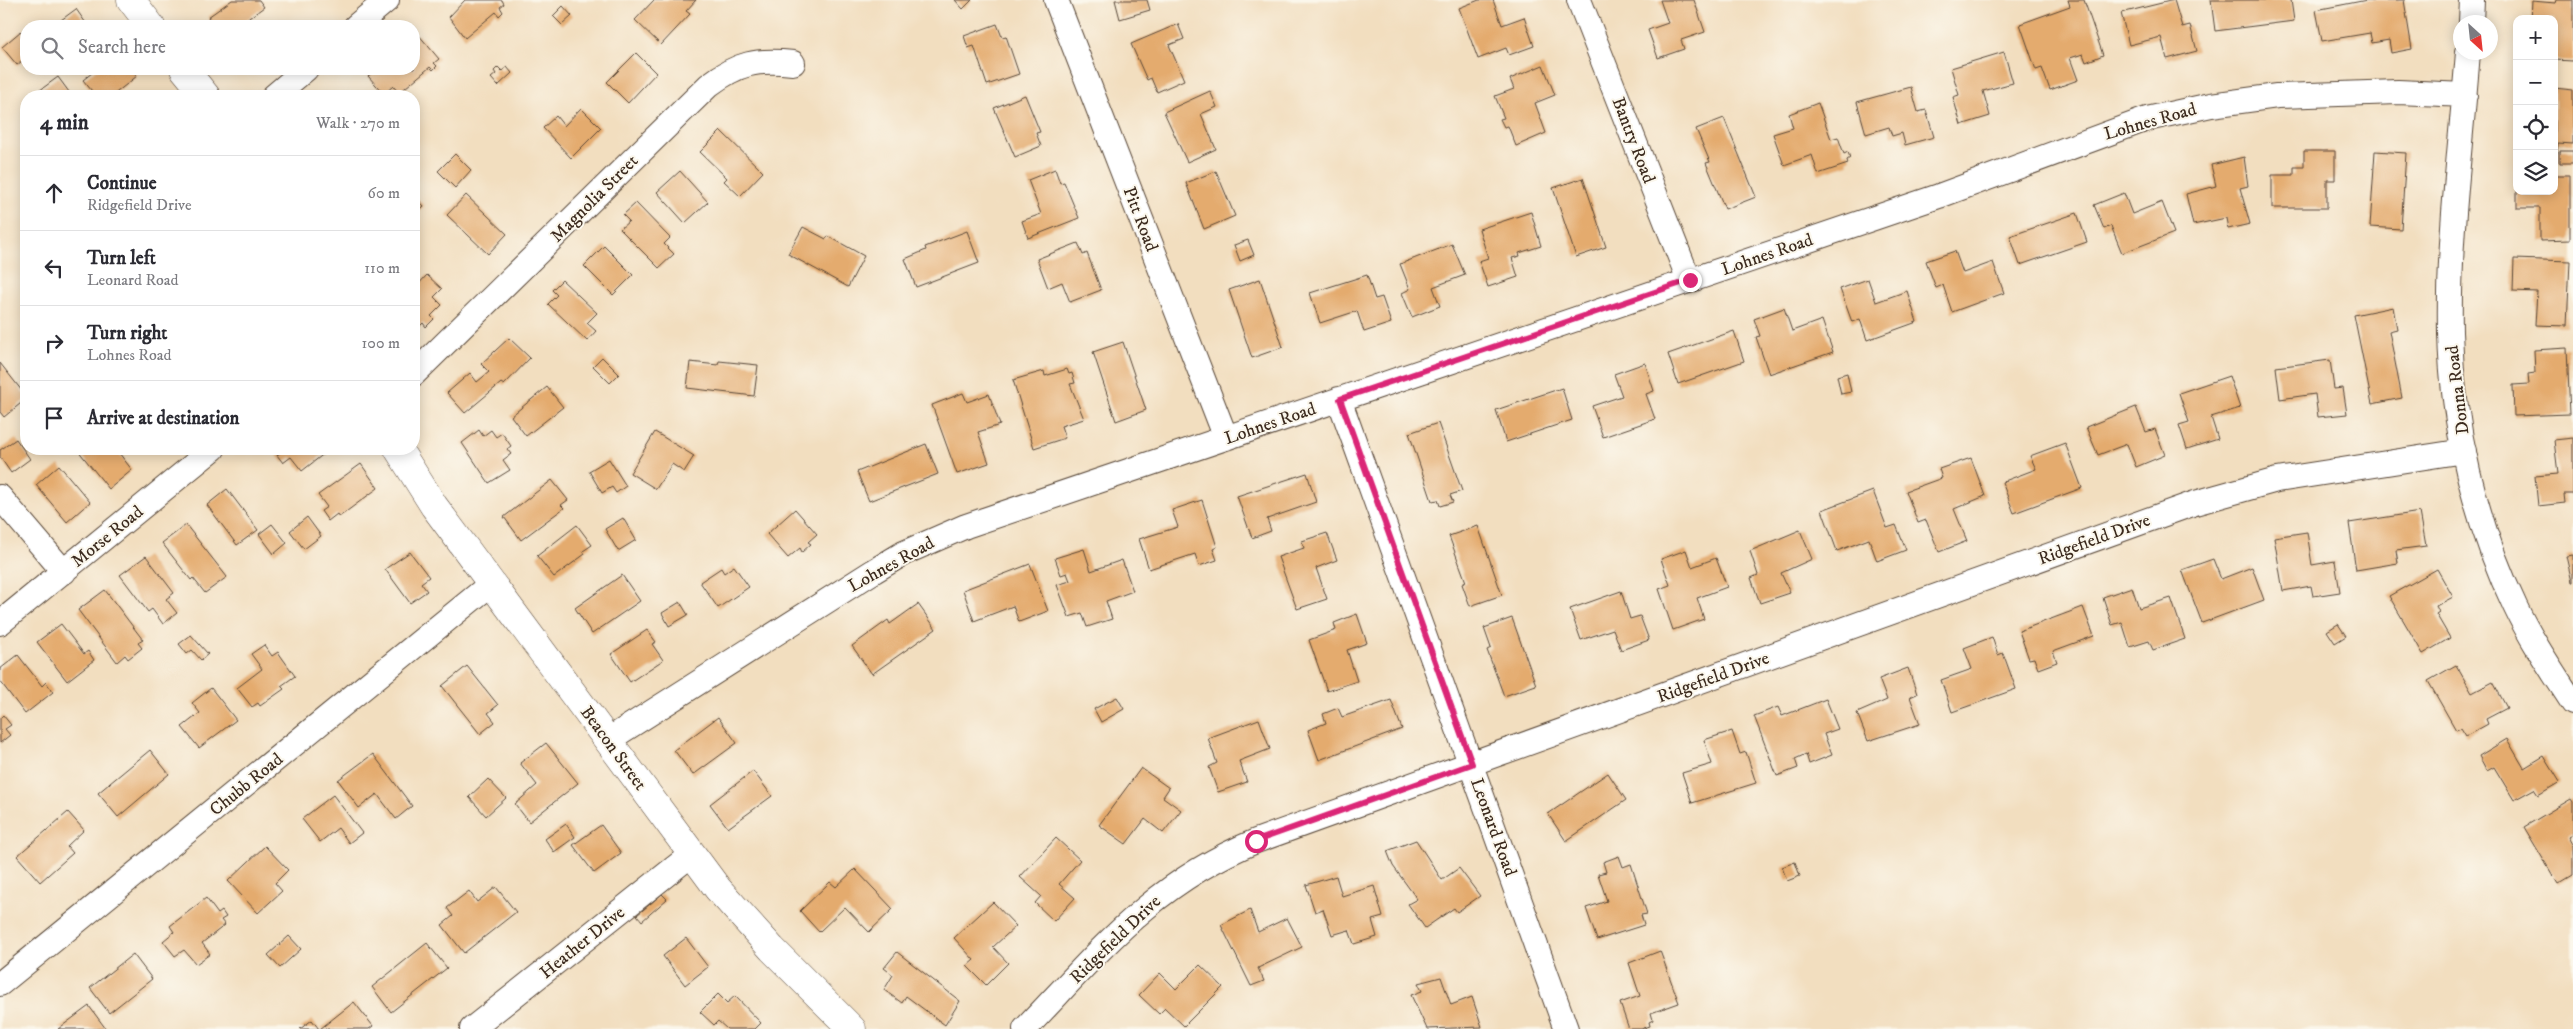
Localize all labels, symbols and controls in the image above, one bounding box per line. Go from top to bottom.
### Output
north arrow [2453,15,2498,60]
map controls [2513,15,2558,195]
button: + [2513,15,2558,60]
search box [20,20,420,75]
icon: search [38,34,66,62]
text: Search here [78,36,166,59]
button: − [2513,60,2558,105]
street label: Bantry Road [1607,94,1660,187]
street label: Lohnes Road [2102,98,2199,146]
button: locate [2513,105,2558,150]
text: 4 min [40,110,89,136]
text: Walk · 270 m [316,113,400,133]
street label: Magnolia Street [546,150,643,247]
button: layers [2513,150,2558,195]
text: Continue [87,172,157,195]
icon: ahead [40,179,68,207]
text: 60 m [368,183,400,203]
street label: Pitt Road [1118,184,1162,255]
text: Ridgefield Drive [87,195,192,215]
street label: Lohnes Road [1719,229,1816,281]
text: Turn left [87,247,156,270]
icon: left [40,254,68,282]
text: 110 m [364,258,400,278]
route end [1679,269,1702,292]
text: Leonard Road [87,270,179,290]
text: Turn right [87,322,167,345]
icon: right [40,329,68,357]
text: 100 m [362,333,400,353]
street label: Donna Road [2442,344,2474,436]
text: Lohnes Road [87,345,171,365]
street label: Lohnes Road [1222,398,1319,450]
icon: arrive [40,404,68,432]
text: Arrive at destination [87,407,239,430]
street label: Morse Road [67,501,148,572]
street label: Ridgefield Drive [2035,509,2153,570]
street label: Lohnes Road [845,532,938,598]
street label: Ridgefield Drive [1654,647,1772,708]
street label: Beacon Street [575,702,651,795]
street label: Chubb Road [206,749,288,821]
street label: Leonard Road [1465,775,1521,880]
route start [1245,830,1268,853]
street label: Ridgefield Drive [1066,891,1166,989]
street label: Heather Drive [536,902,630,984]

